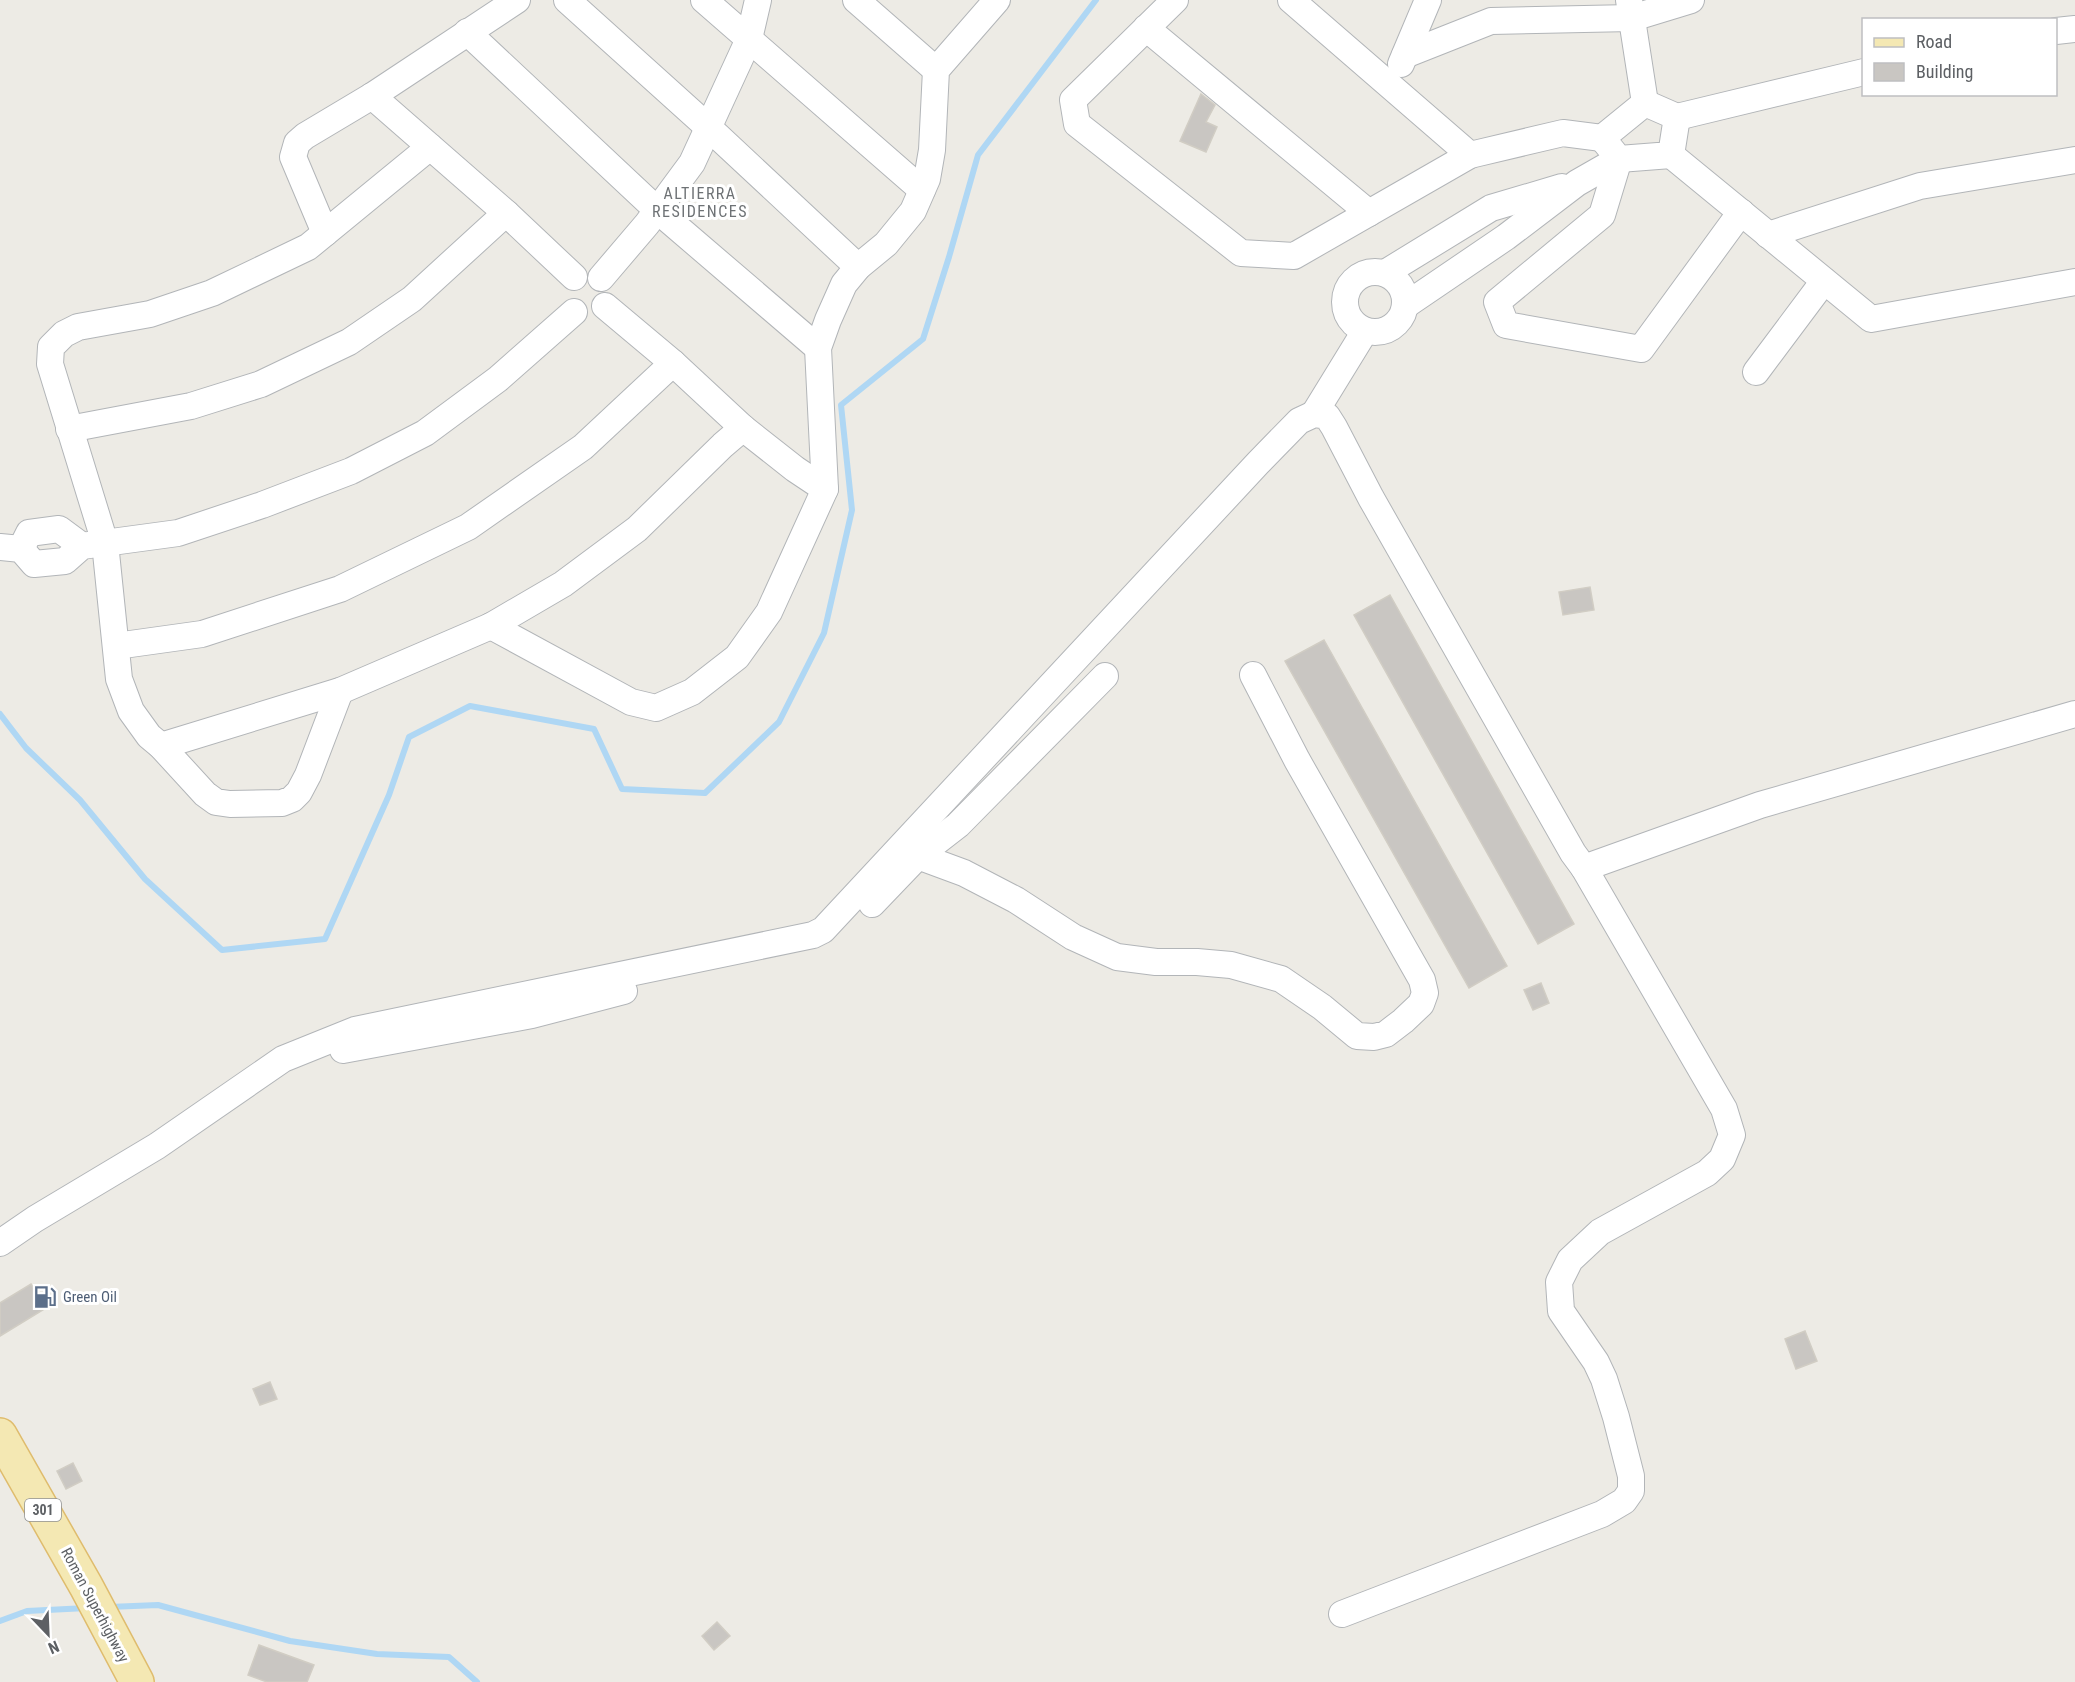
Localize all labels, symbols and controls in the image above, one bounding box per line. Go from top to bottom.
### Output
legend [1862,18,2057,96]
text: Road [1916,31,1952,52]
text: Building [1916,61,1973,82]
district label: ALTIERRA RESIDENCES [652,184,748,221]
fuel station icon: Green Oil [32,1284,58,1310]
place label: Green Oil [63,1288,117,1306]
road number: 301 [25,1499,61,1521]
street label: Roman Superhighway [57,1545,133,1665]
north arrow [18,1604,78,1664]
text: N [45,1637,62,1658]

